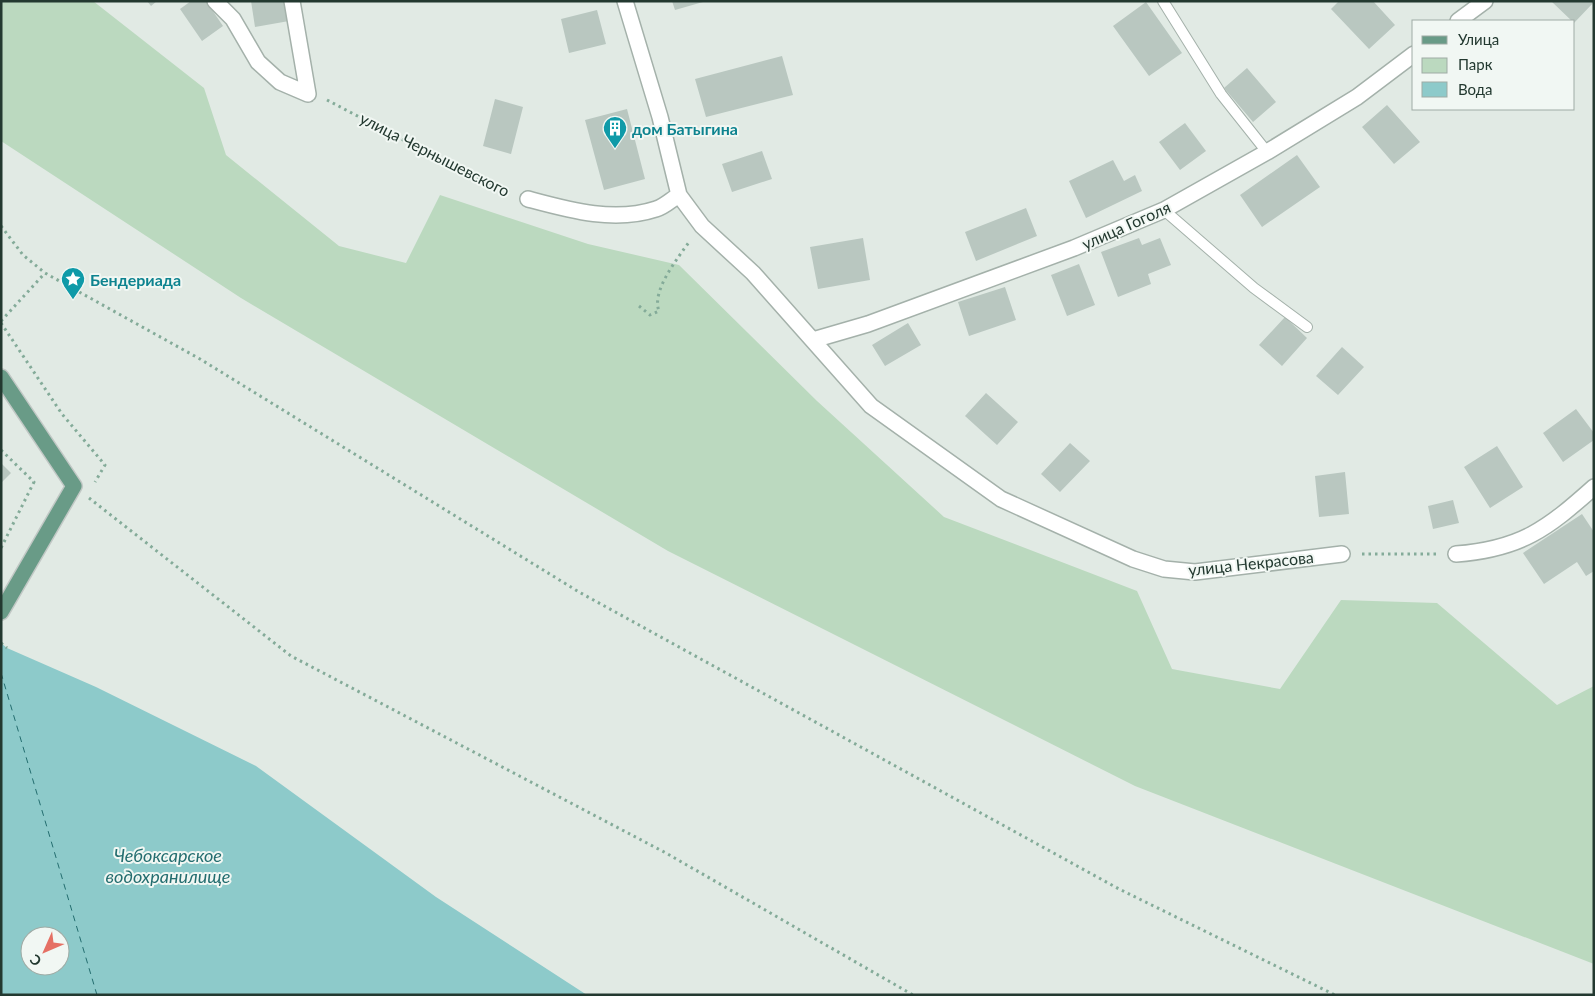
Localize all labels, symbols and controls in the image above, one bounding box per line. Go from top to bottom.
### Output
legend [1412,20,1575,110]
text: Улица [1458,30,1499,48]
text: Парк [1458,55,1493,73]
text: Вода [1458,80,1493,98]
street label: улица Чернышевского [357,108,513,200]
building icon: дом Батыгина [602,115,628,149]
place label: дом Батыгина [632,119,738,138]
street label: улица Гоголя [1079,197,1173,253]
place icon: Бендериада [60,266,86,300]
place label: Бендериада [90,270,181,289]
street label: улица Некрасова [1187,547,1315,579]
water label: Чебоксарское водохранилище [106,844,230,887]
north arrow [20,926,70,976]
text: С [26,951,45,970]

